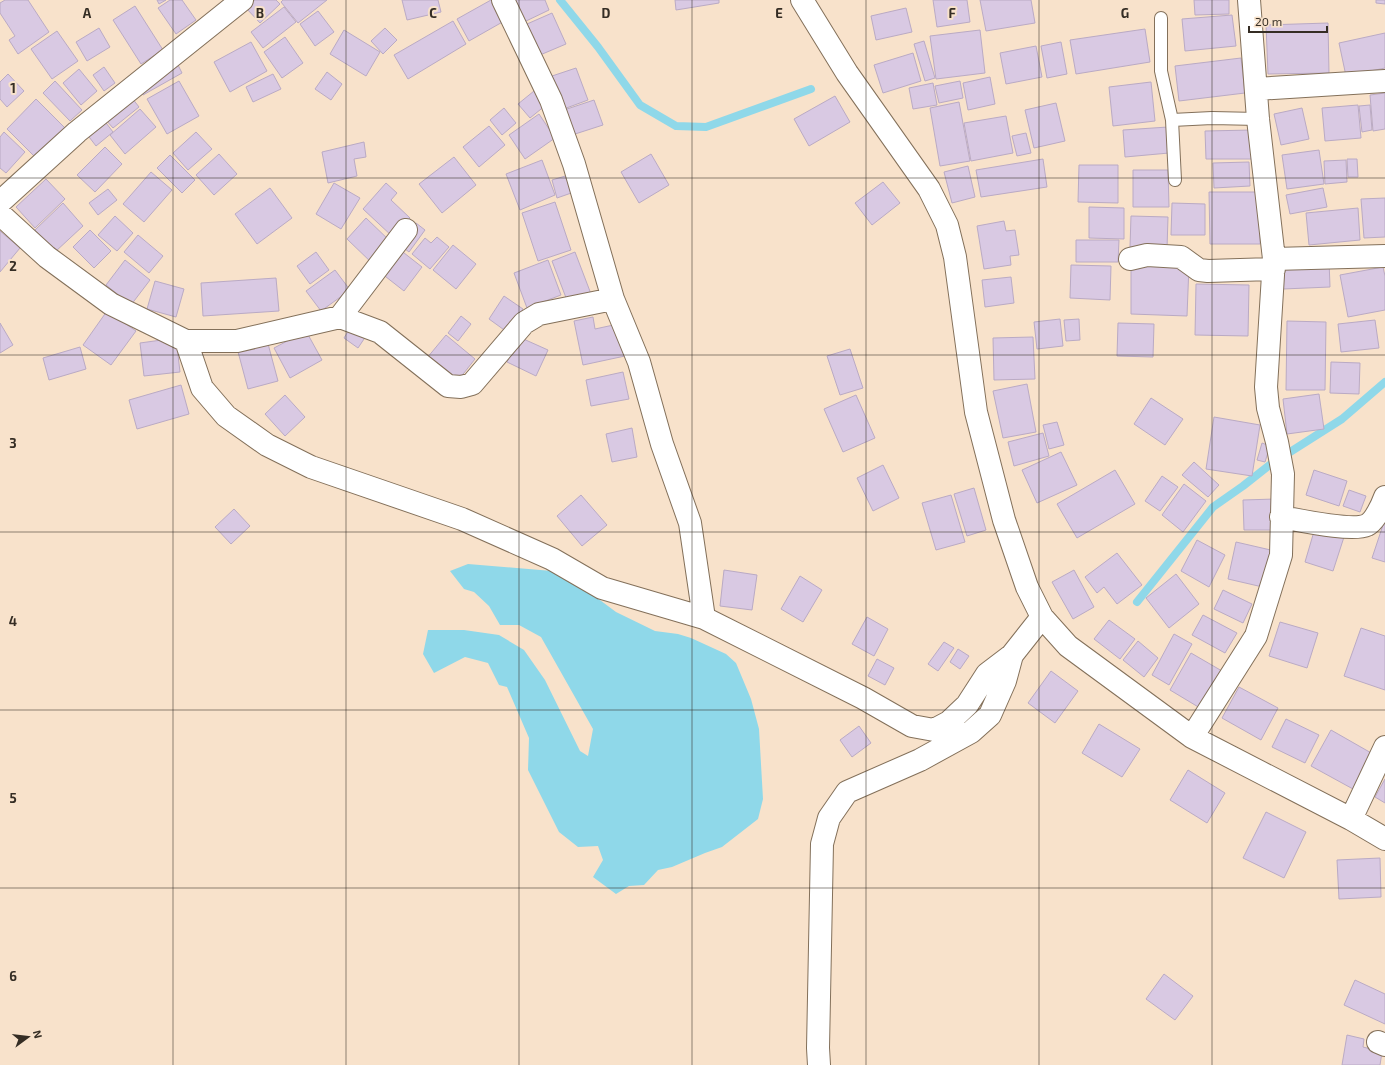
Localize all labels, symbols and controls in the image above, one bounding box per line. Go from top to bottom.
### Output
text: A [83,5,92,21]
text: B [256,5,264,21]
text: C [429,5,437,21]
text: D [602,5,611,21]
text: E [775,5,783,21]
text: F [948,5,956,21]
text: G [1121,5,1129,21]
scale bar [1249,8,1327,34]
text: 20 m [1255,14,1282,28]
text: 1 [10,80,16,96]
text: 2 [9,258,17,274]
text: 3 [9,435,17,451]
text: 4 [9,613,17,629]
text: 5 [9,790,17,806]
text: 6 [9,968,17,984]
north arrow [8,1017,48,1057]
text: N [31,1029,45,1040]

